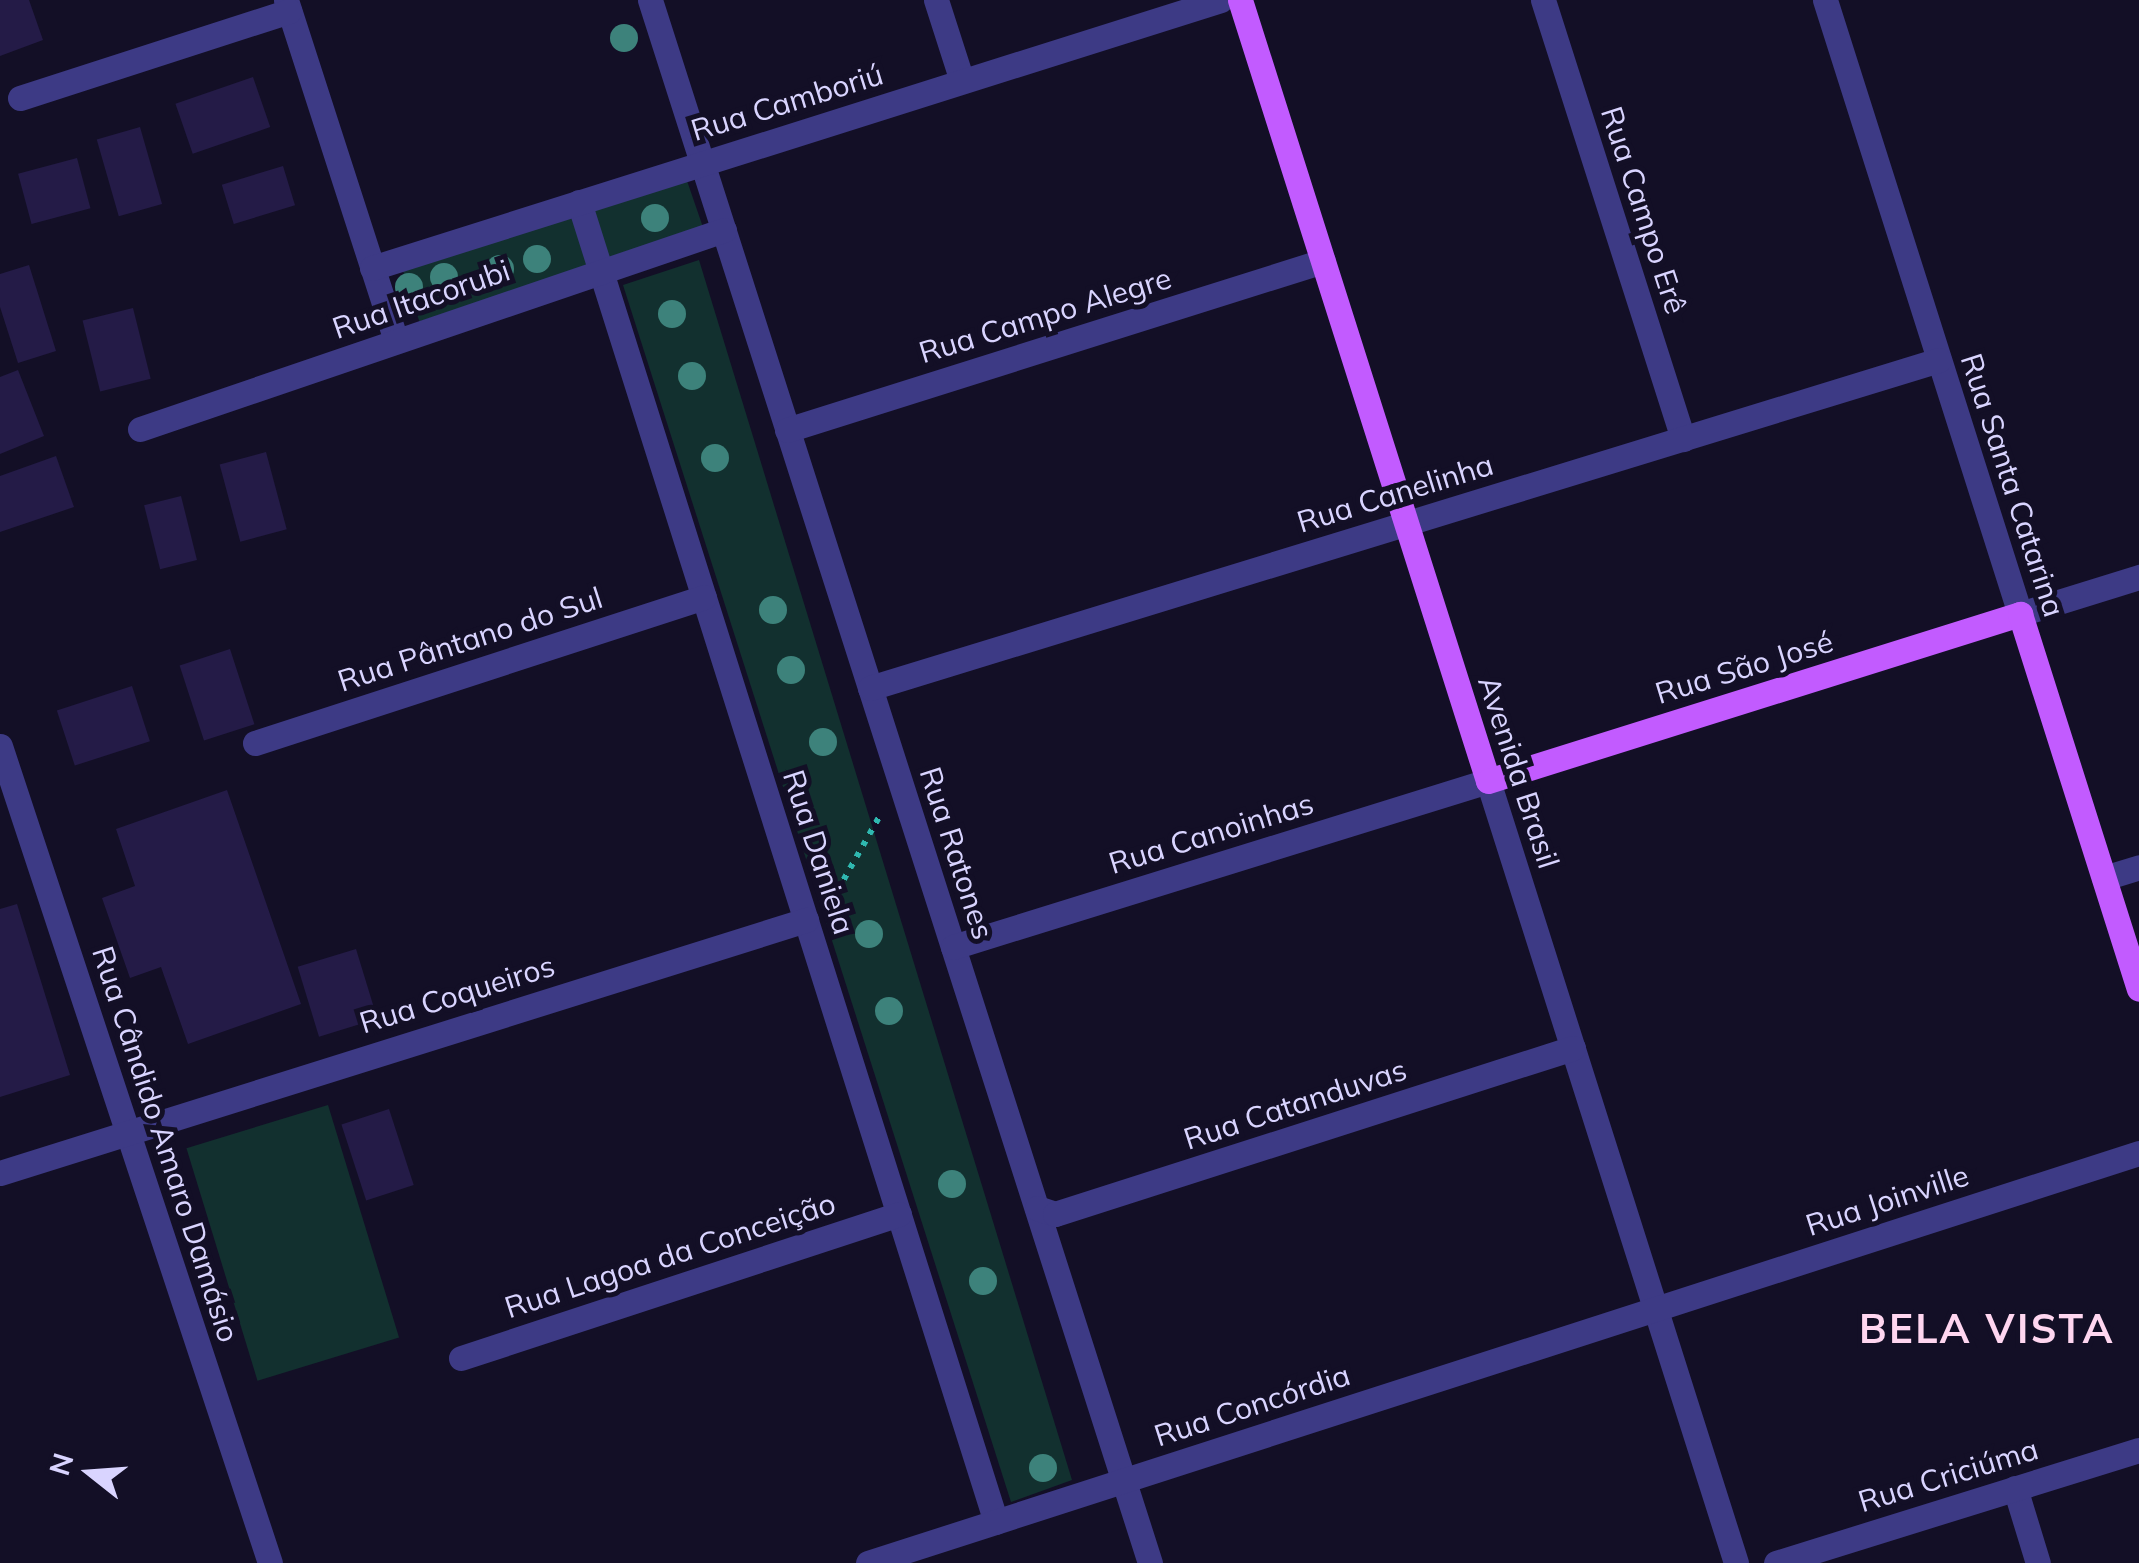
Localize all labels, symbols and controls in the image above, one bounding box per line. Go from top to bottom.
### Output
street label: Rua Camboriú [687,56,887,148]
street label: Rua Campo Erê [1594,102,1694,318]
street label: Rua Itacorubi [328,252,514,346]
street label: Rua Campo Alegre [915,260,1175,370]
street label: Rua Santa Catarina [1953,349,2073,621]
street label: Rua Canelinha [1293,446,1497,540]
street label: Rua Pântano do Sul [333,579,607,699]
street label: Rua São José [1651,623,1837,711]
street label: Avenida Brasil [1471,671,1567,873]
street label: Rua Ratones [912,762,1002,944]
street label: Rua Daniela [776,765,862,939]
street label: Rua Canoinhas [1104,785,1318,881]
street label: Rua Cândido Amaro Damásio [85,942,247,1346]
street label: Rua Coqueiros [355,947,559,1041]
street label: Rua Catanduvas [1179,1051,1411,1157]
street label: Rua Joinville [1801,1157,1973,1243]
street label: Rua Lagoa da Conceição [500,1185,840,1325]
district label: BELA VISTA [1859,1304,2115,1352]
street label: Rua Concórdia [1150,1356,1354,1454]
north arrow [40,1423,140,1523]
street label: Rua Criciúma [1854,1431,2042,1519]
text: N [41,1449,81,1479]

